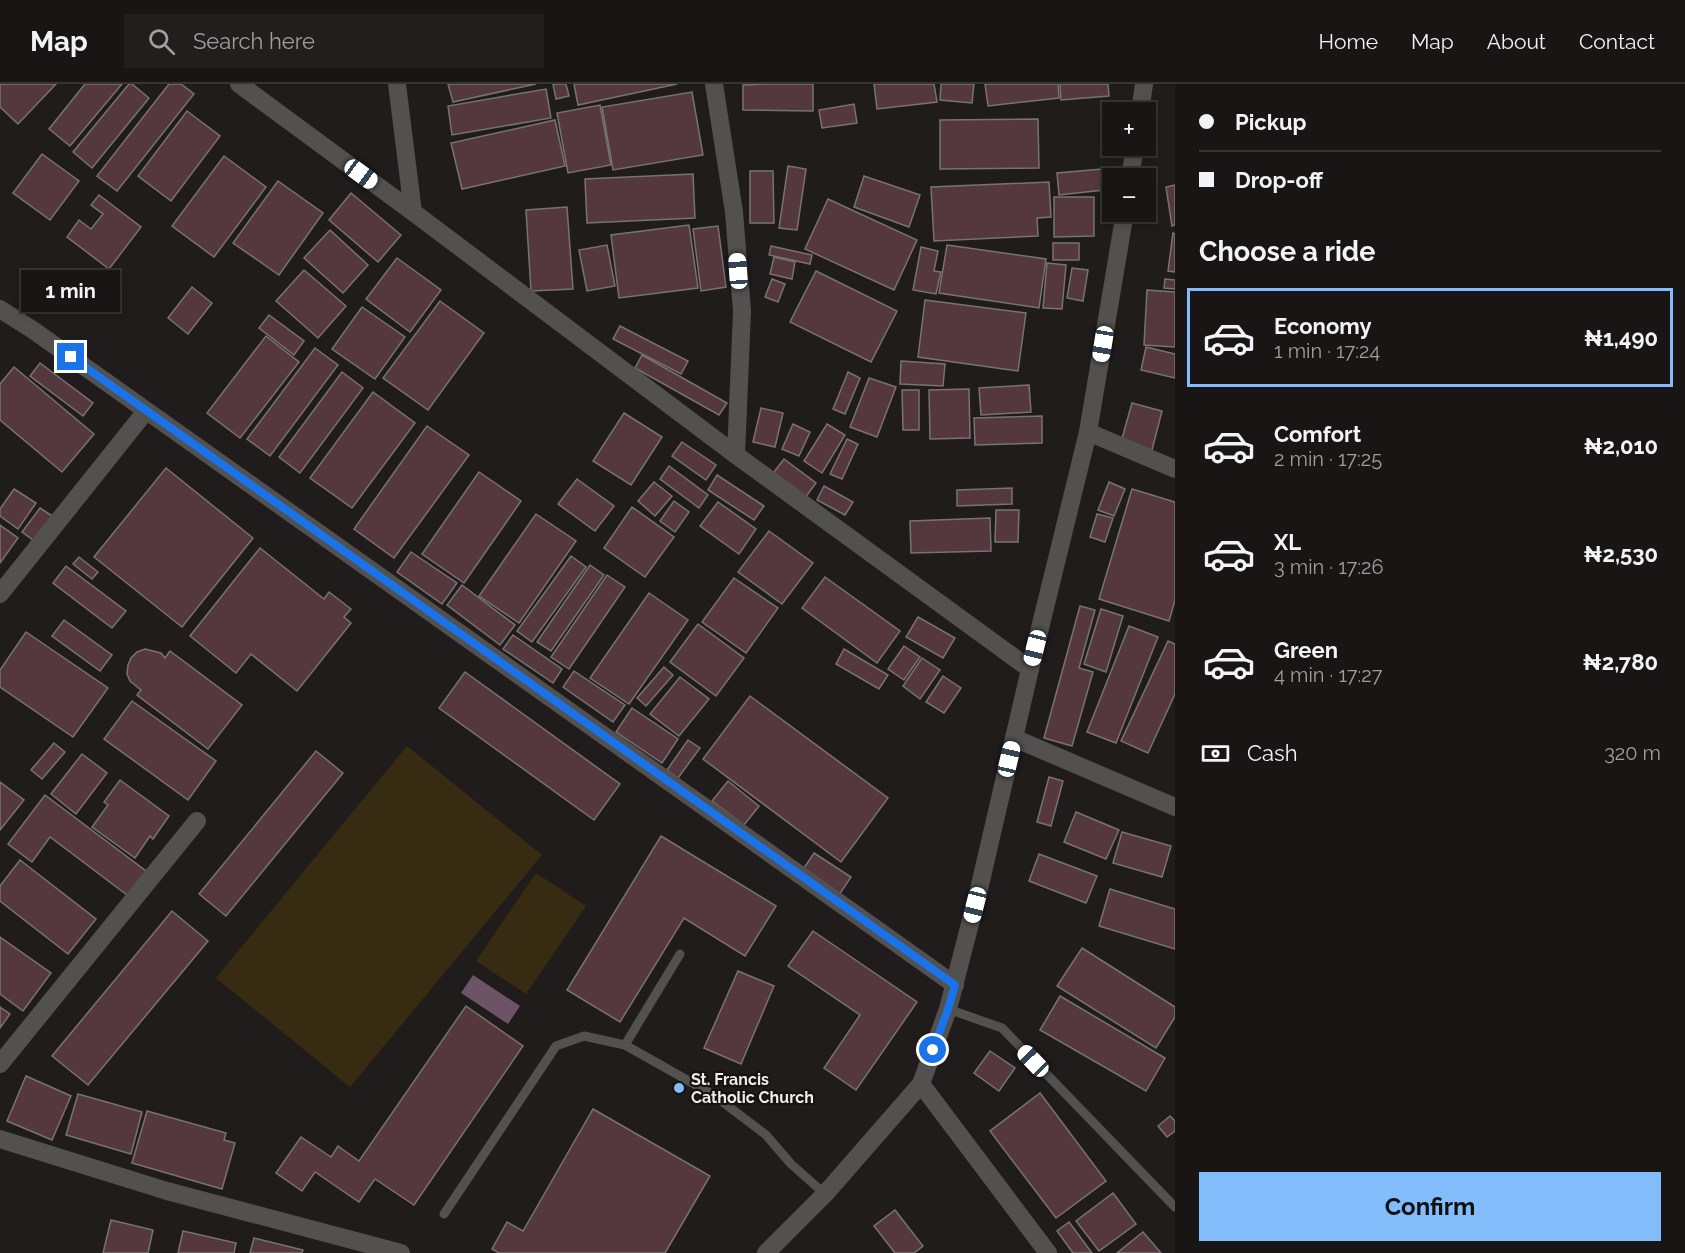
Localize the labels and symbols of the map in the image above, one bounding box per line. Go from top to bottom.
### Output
car [341,156,381,192]
car [728,252,748,290]
callout: 1 min [22,270,121,312]
car [1091,325,1115,363]
route end [57,343,84,370]
car [1022,628,1048,668]
car [996,739,1022,779]
car [962,885,988,925]
route start [919,1036,946,1063]
car [1014,1042,1052,1080]
place label: St. Francis Catholic Church [691,1070,814,1107]
marker: St. Francis Catholic Church [672,1081,686,1095]

